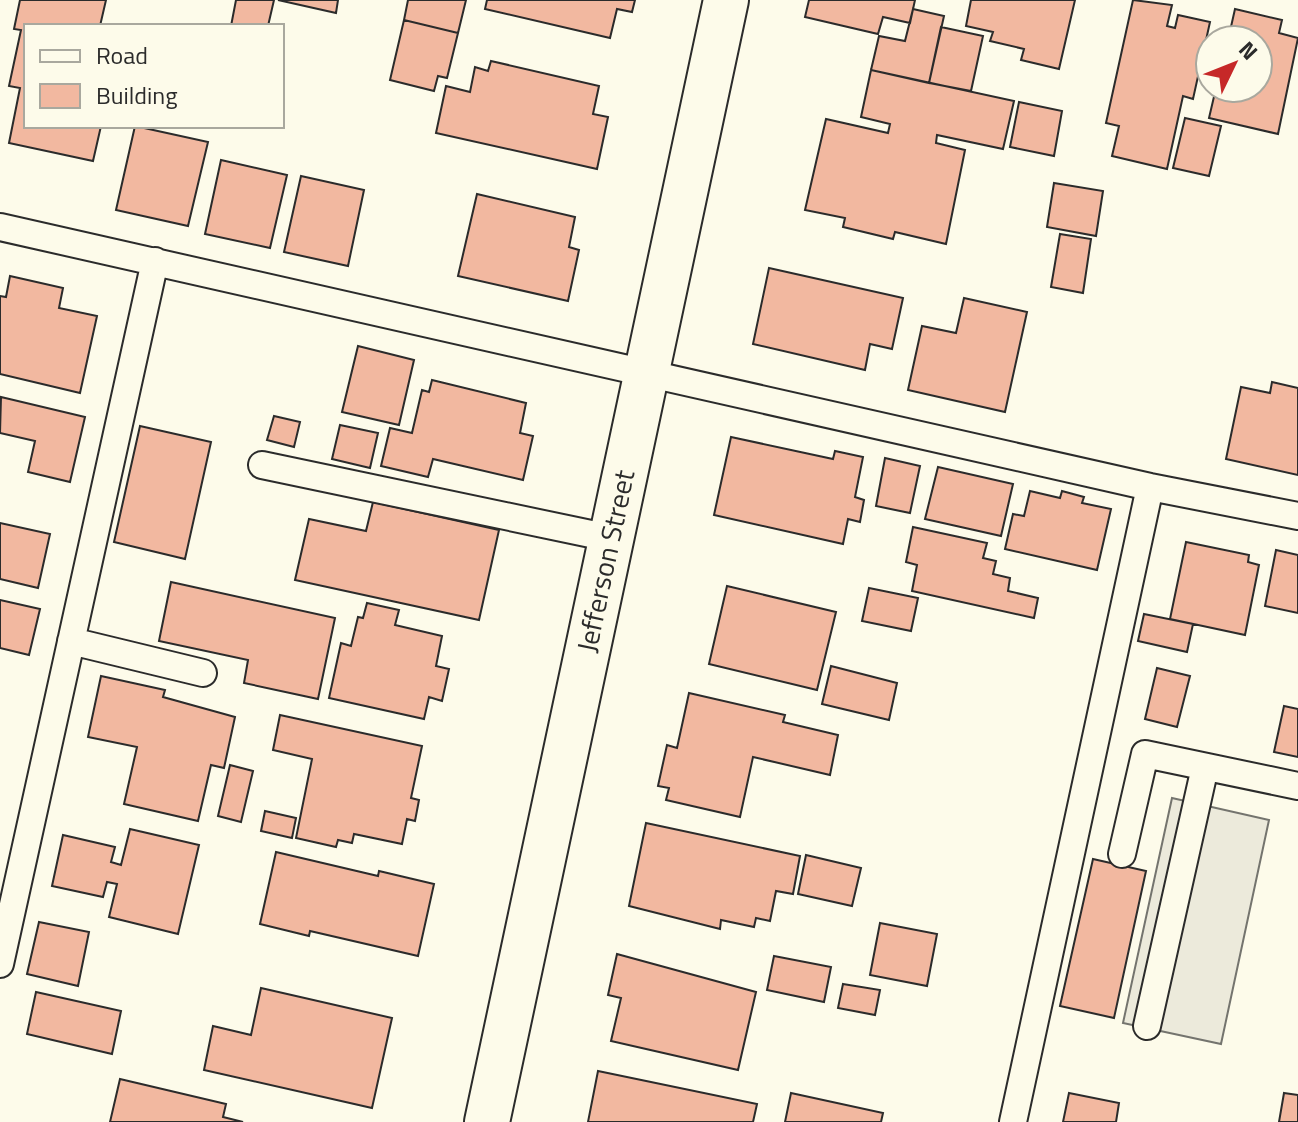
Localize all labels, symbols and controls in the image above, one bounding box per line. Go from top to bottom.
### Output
legend [24,24,284,128]
north arrow [1194,24,1274,104]
text: N [1231,33,1266,68]
text: Road [96,37,148,73]
text: Building [96,77,178,113]
street label: Jefferson Street [565,466,645,656]

